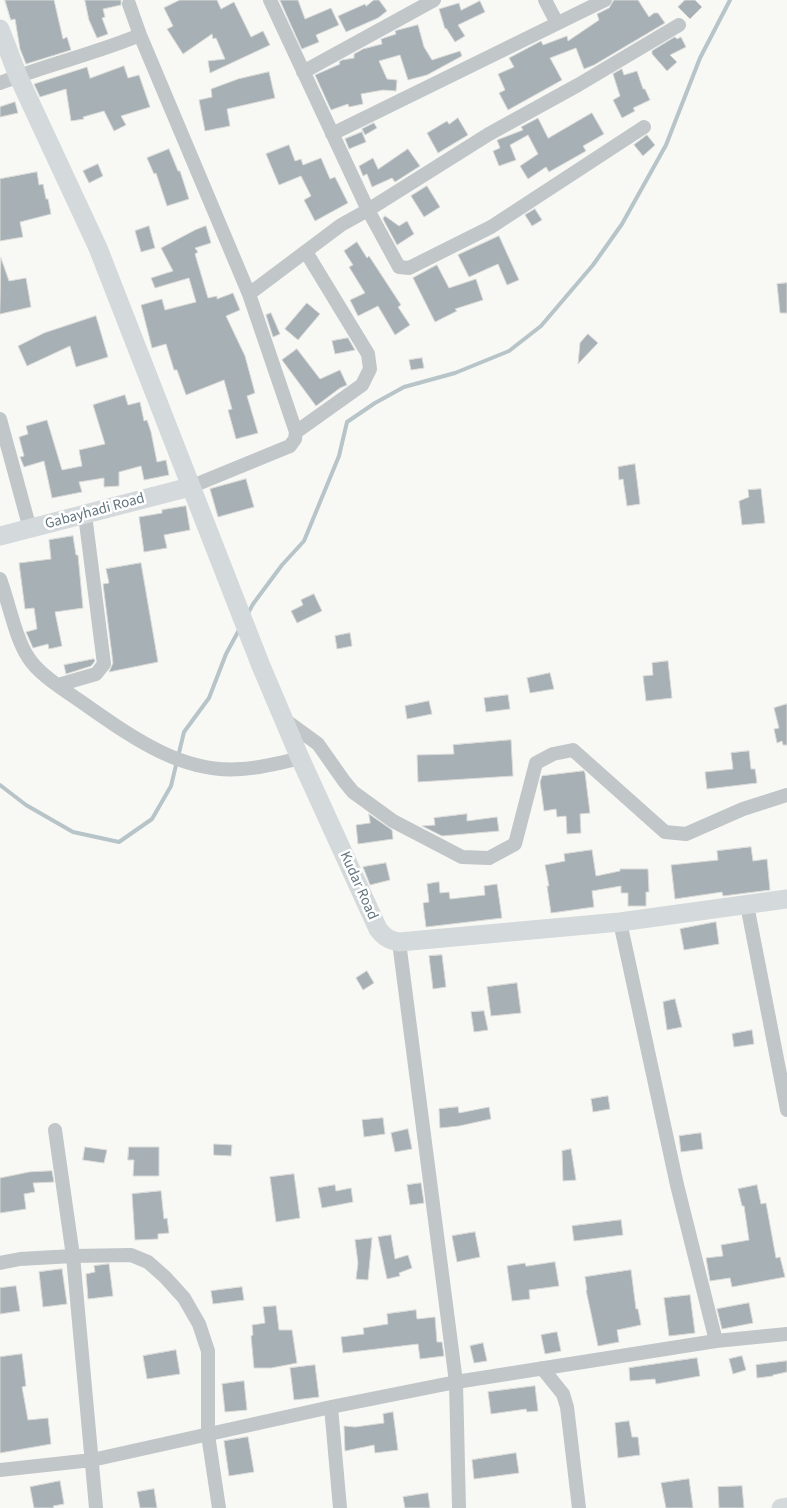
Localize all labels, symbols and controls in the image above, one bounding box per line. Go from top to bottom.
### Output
street label: Gabayhadi Road [43,490,147,534]
street label: Kudar Road [335,849,381,923]

